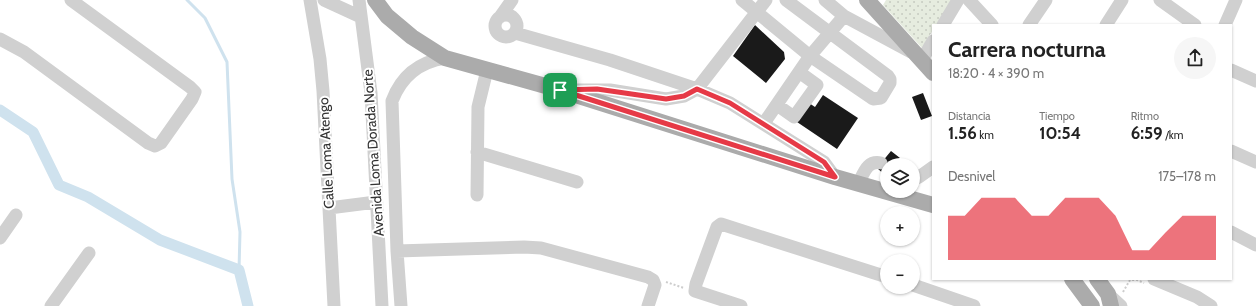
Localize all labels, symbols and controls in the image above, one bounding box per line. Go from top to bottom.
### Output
text: Carrera nocturna [948,36,1106,63]
button: share [1174,37,1216,79]
text: 18:20 · 4 × 390 m [948,65,1044,81]
street label: Avenida Loma Dorada Norte [358,69,388,237]
pin [543,73,577,107]
icon: arrive [549,79,571,101]
street label: Calle Loma Atengo [314,97,338,209]
text: Distancia [948,109,991,123]
text: Tiempo [1039,109,1075,123]
text: Ritmo [1131,109,1159,123]
text: 1.56 [948,123,977,143]
text: 10:54 [1039,123,1081,143]
text: 6:59 [1131,123,1163,143]
text: km [977,128,994,142]
text: /km [1163,128,1183,142]
map controls [880,158,920,294]
button: layers [880,158,920,198]
text: Desnivel [948,168,995,184]
text: 175–178 m [1158,168,1216,184]
button: + [880,206,920,246]
button: − [880,254,920,294]

